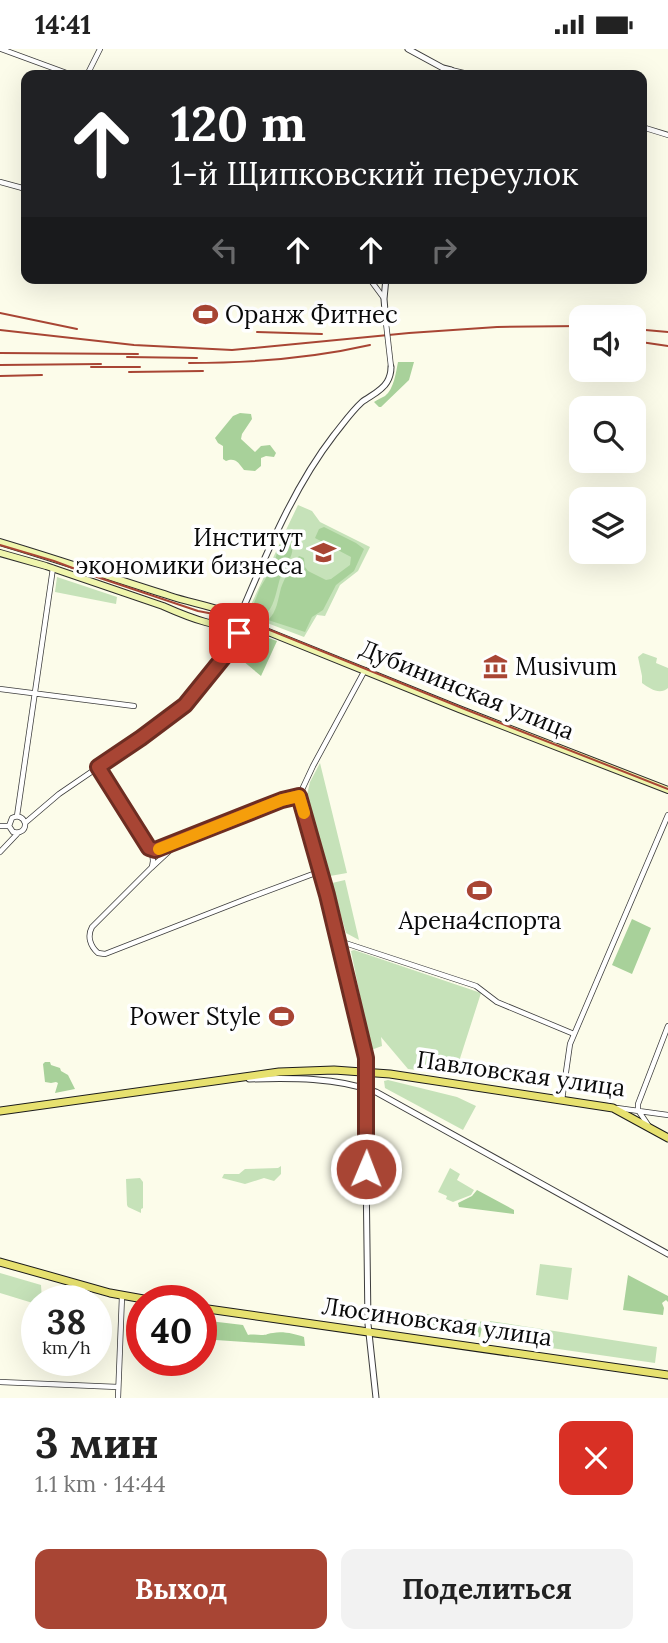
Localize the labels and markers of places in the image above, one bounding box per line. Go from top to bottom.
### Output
place label: Оранж Фитнес [225,299,398,330]
sports icon: Оранж Фитнес [191,301,219,329]
place label: Институт экономики бизнеса [75,522,303,581]
school or university icon: Институт экономики бизнеса [309,538,337,566]
pin [209,603,269,663]
place label: Musivum [515,651,617,682]
museum icon: Musivum [481,653,509,681]
sports icon: Арена4спорта [466,876,494,904]
place label: Арена4спорта [398,905,561,936]
place label: Power Style [129,1001,261,1032]
sports icon: Power Style [267,1003,295,1031]

